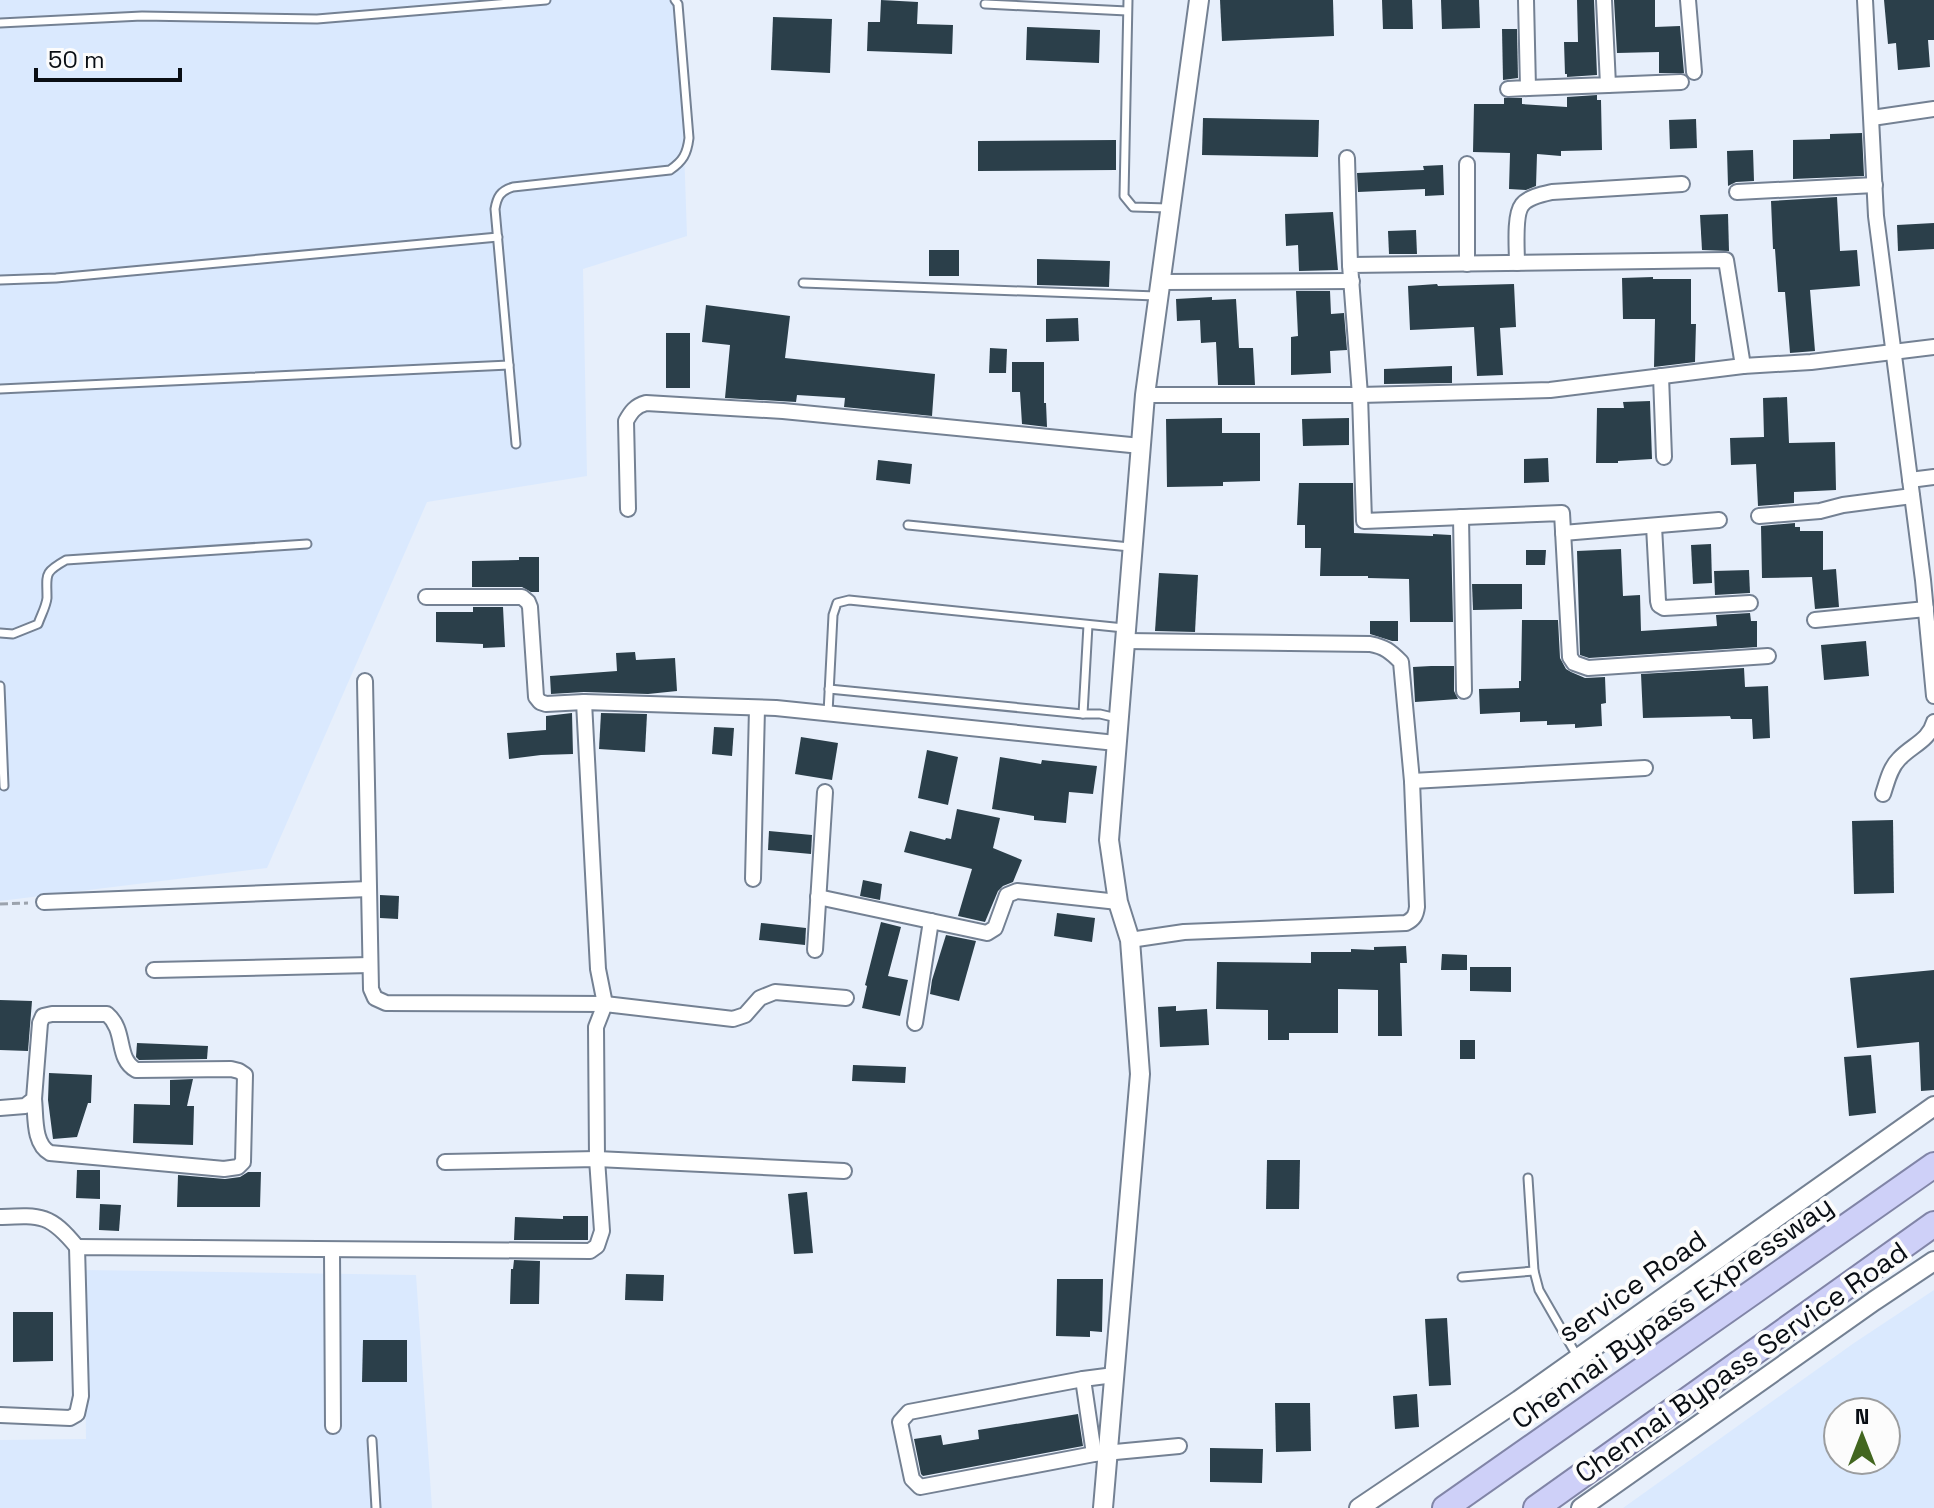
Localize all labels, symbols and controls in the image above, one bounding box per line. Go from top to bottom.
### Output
scale bar [36,32,180,82]
text: 50 m [48,44,105,75]
street label: Chennai Bypass Expressway [1504,1187,1840,1437]
street label: service Road [1551,1222,1713,1350]
street label: Chennai Bypass Service Road [1568,1233,1914,1491]
north arrow [1822,1396,1902,1476]
text: N [1855,1402,1869,1430]

